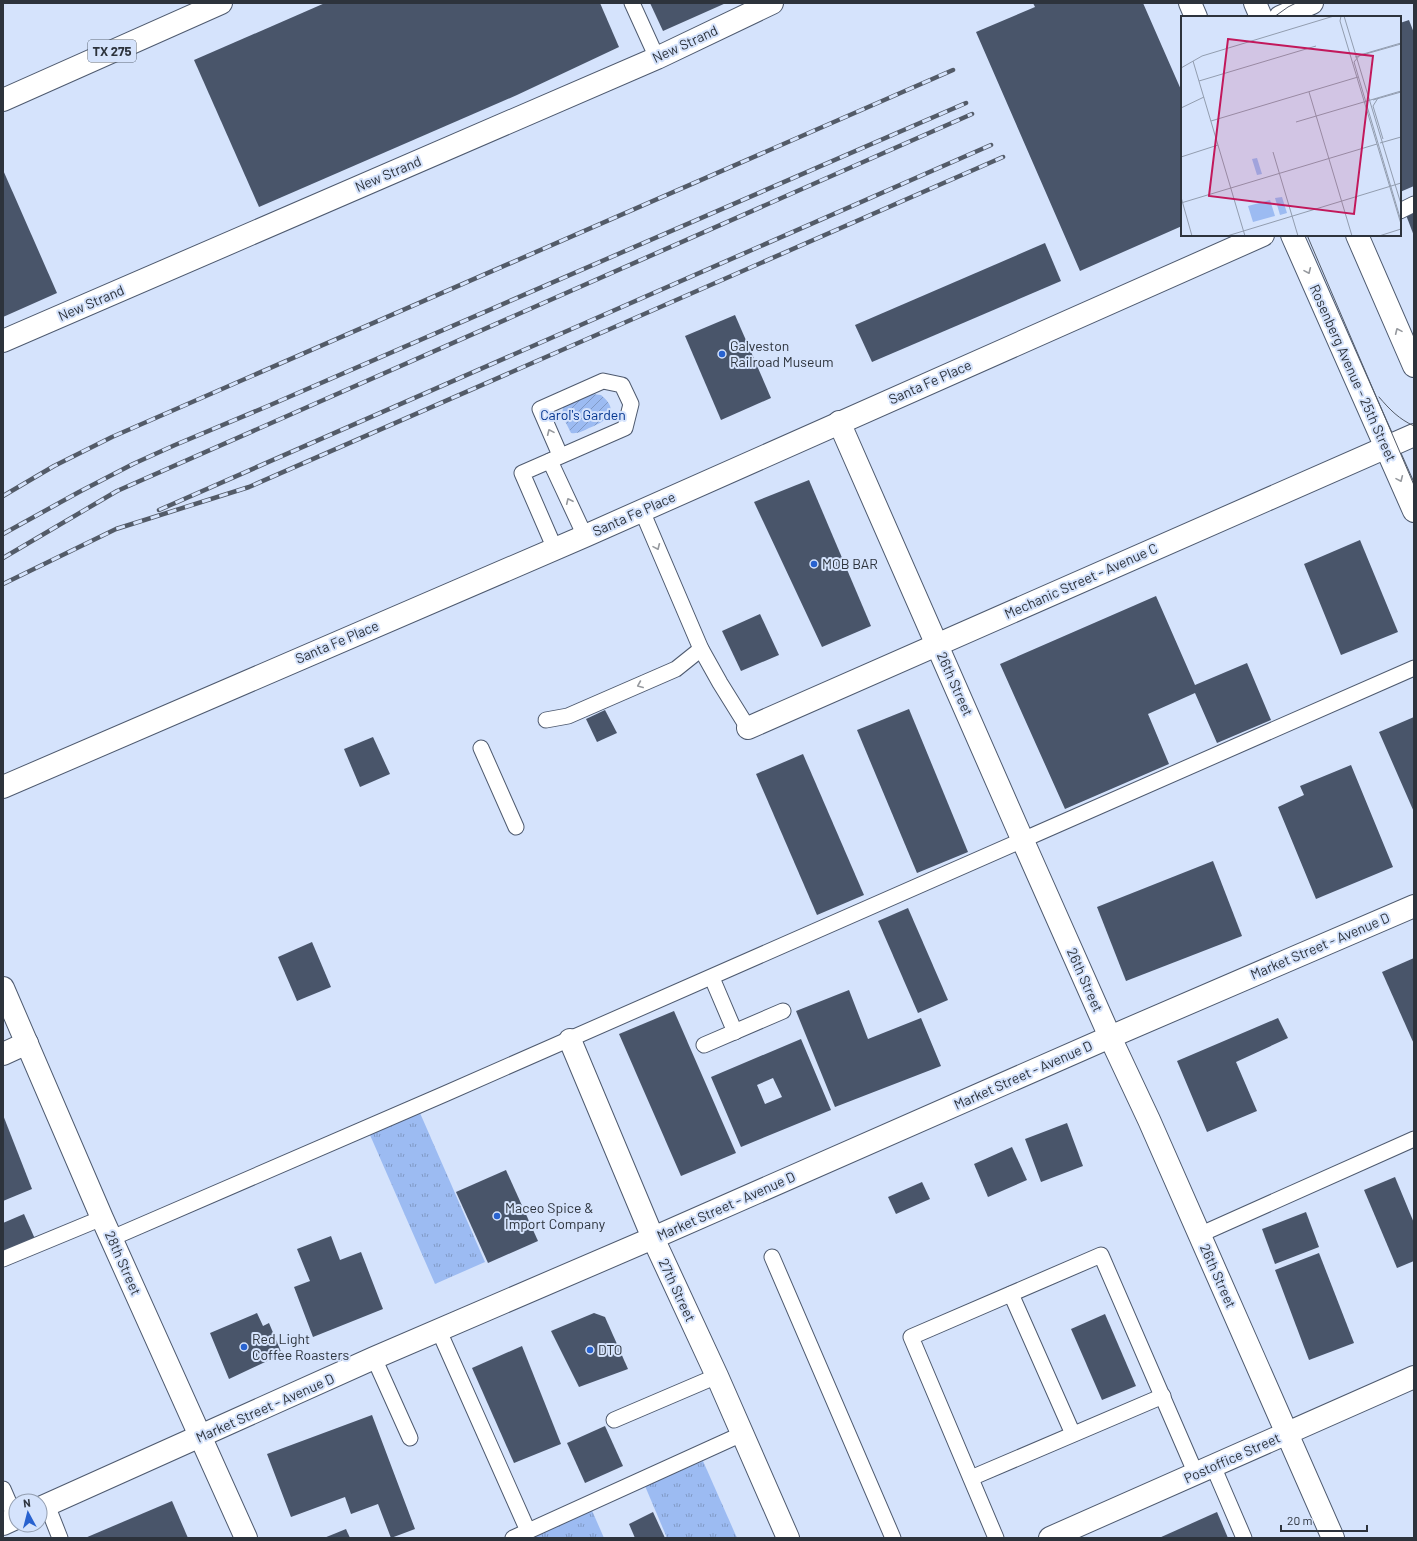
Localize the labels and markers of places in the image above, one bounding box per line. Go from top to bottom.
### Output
place label: Galveston Railroad Museum [730,337,834,370]
marker: Galveston Railroad Museum [717,349,727,359]
place label: MOB BAR [822,555,878,572]
marker: MOB BAR [809,559,819,569]
place label: Maceo Spice & Import Company [505,1199,606,1232]
marker: Maceo Spice & Import Company [492,1211,502,1221]
place label: Red Light Coffee Roasters [252,1330,349,1363]
place label: DTO [598,1341,623,1358]
marker: Red Light Coffee Roasters [239,1342,249,1352]
marker: DTO [585,1345,595,1355]

